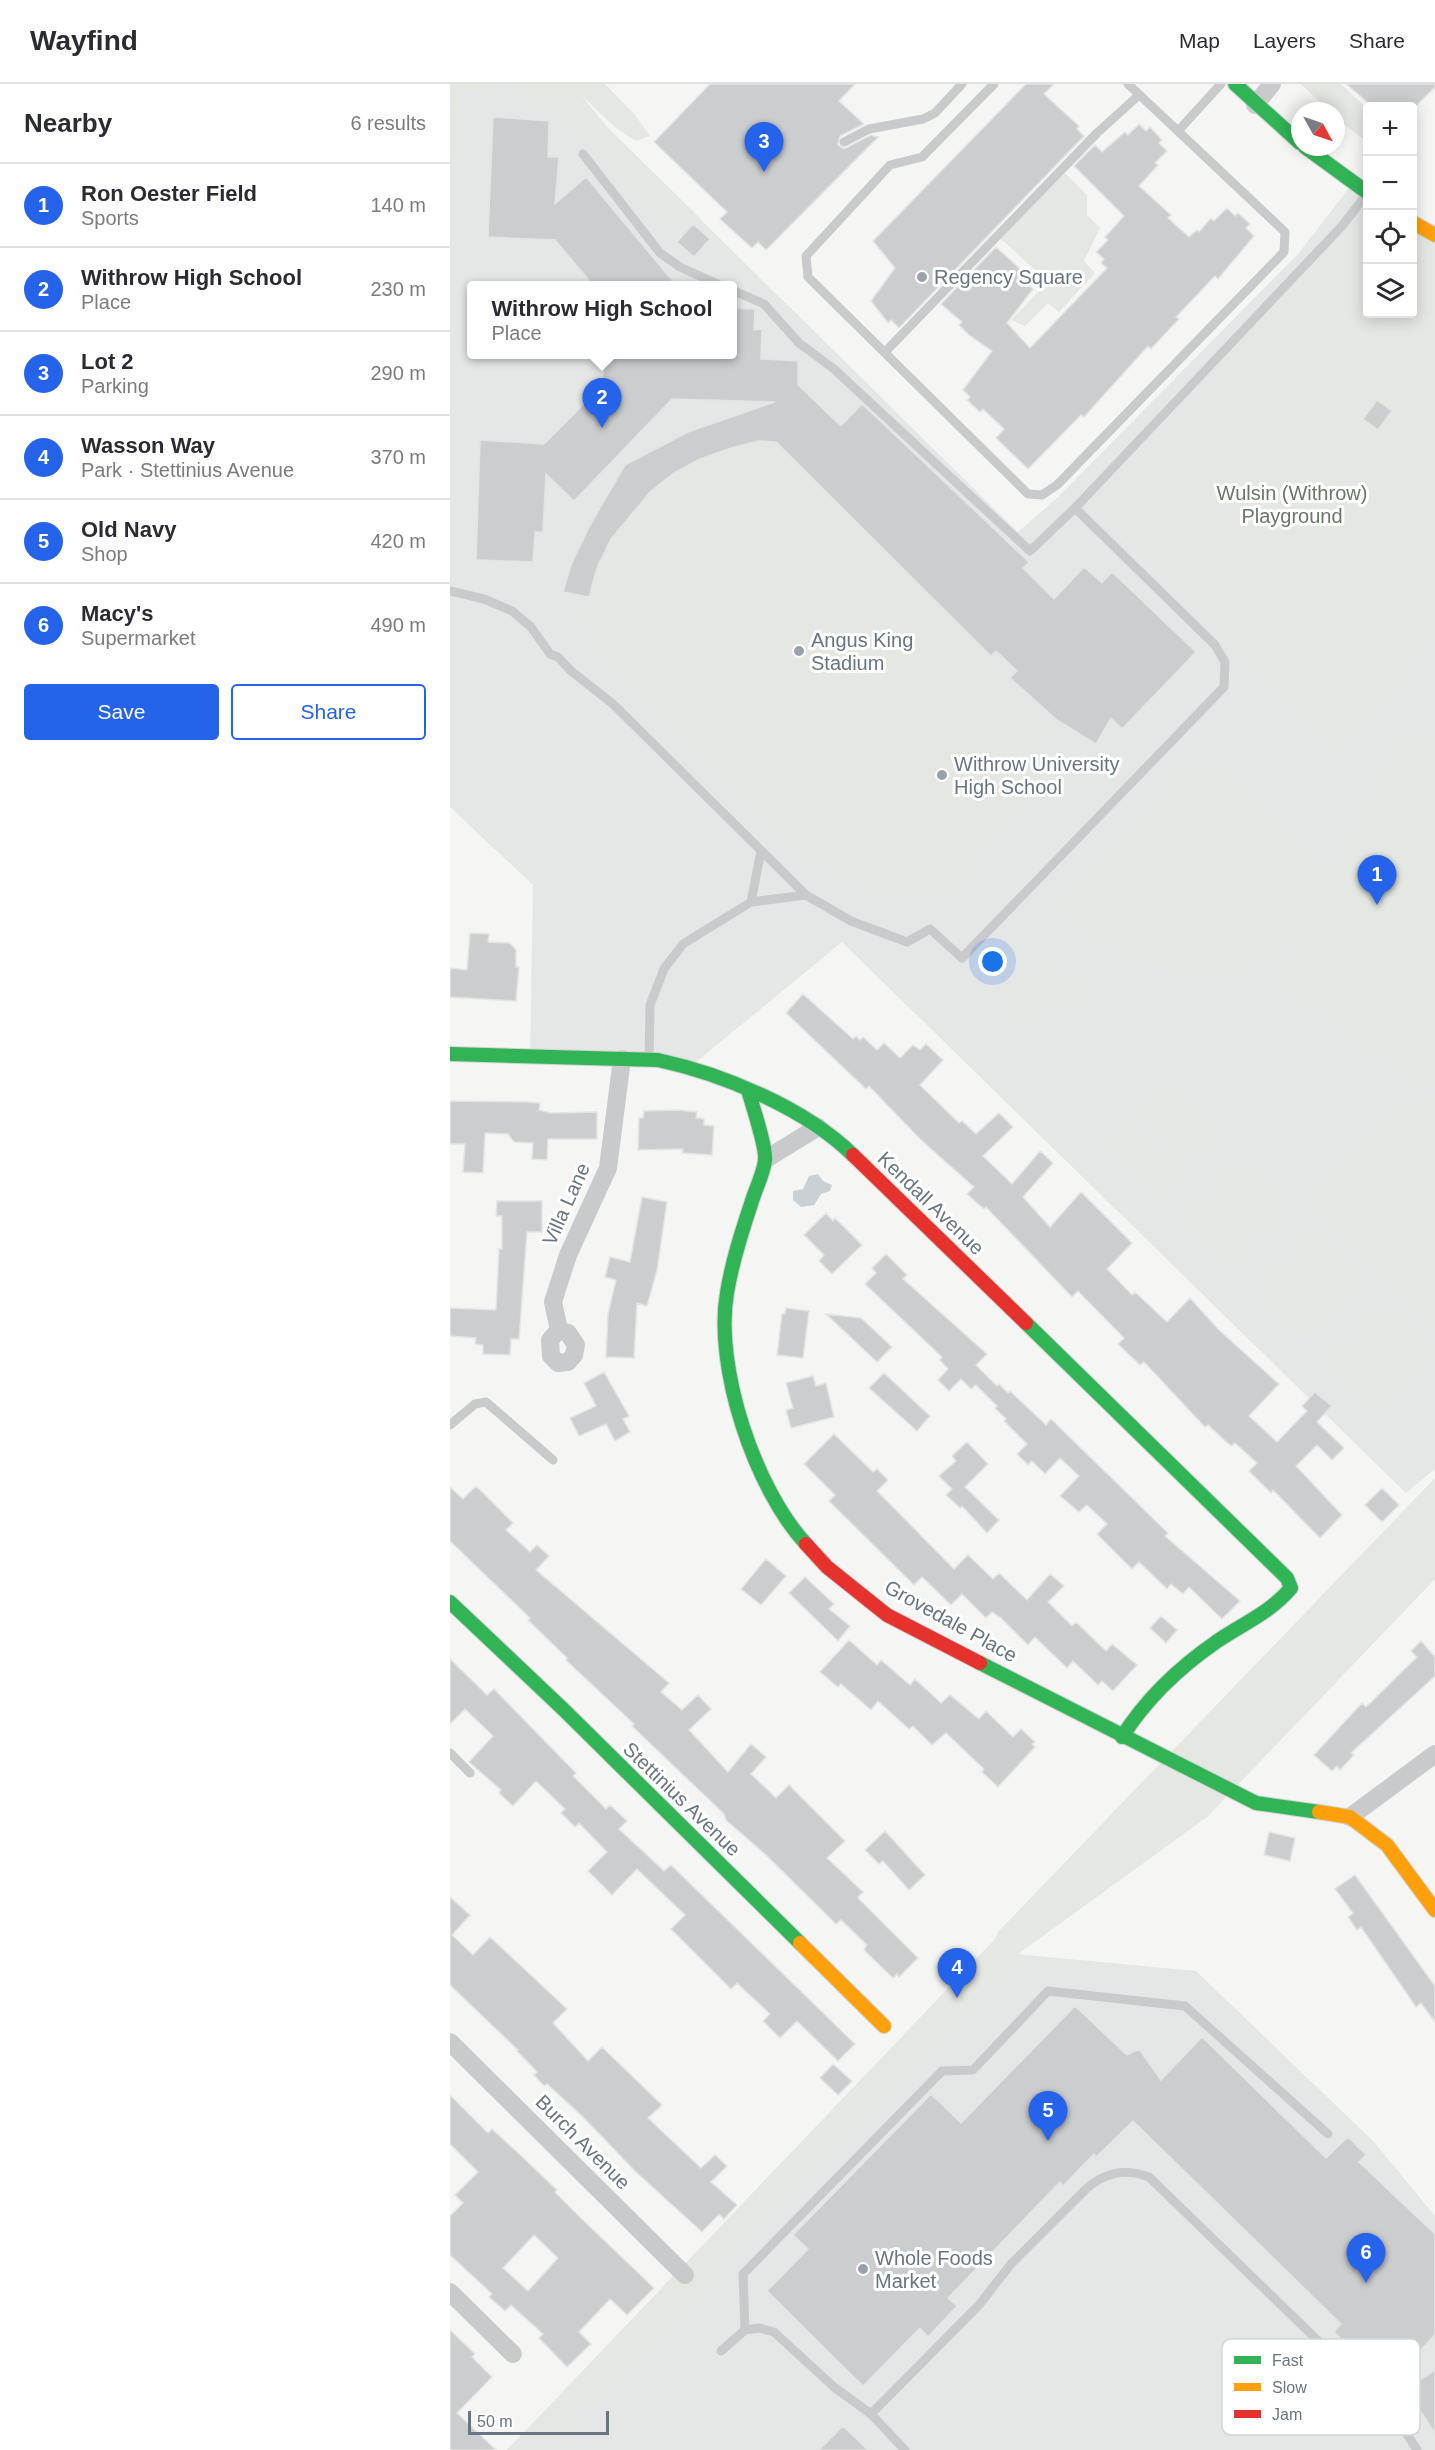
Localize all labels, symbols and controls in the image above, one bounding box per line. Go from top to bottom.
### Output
text: Wayfind [30,25,138,56]
text: Map [1179,29,1220,52]
text: Layers [1253,29,1316,52]
text: Share [1349,29,1405,52]
north arrow [1291,102,1345,156]
map controls [1363,102,1417,318]
button: + [1363,102,1417,156]
text: Nearby [24,108,112,138]
text: 6 results [350,112,426,134]
pin: 3 [744,122,784,172]
button: − [1363,156,1417,210]
text: Ron Oester Field [81,181,257,206]
text: 1 [38,194,49,216]
text: 140 m [370,194,426,216]
text: Sports [81,207,139,229]
button: locate [1363,210,1417,264]
button: layers [1363,264,1417,318]
text: Withrow High School [81,265,302,290]
place label: Regency Square [934,266,1083,288]
marker: Regency Square [915,270,929,284]
text: 2 [38,278,49,300]
text: 230 m [370,278,426,300]
popup [467,281,737,359]
text: Place [81,291,131,313]
text: Withrow High School [492,296,713,321]
text: Place [492,322,542,344]
text: Lot 2 [81,349,134,374]
text: 3 [38,362,49,384]
text: 290 m [370,362,426,384]
text: Parking [81,375,149,397]
pin: 2 [582,378,622,428]
text: Wasson Way [81,433,215,458]
text: 4 [38,446,49,468]
text: 370 m [370,446,426,468]
text: Park · Stettinius Avenue [81,459,294,481]
park label: Wulsin (Withrow) Playground [1217,482,1367,527]
text: Old Navy [81,517,176,542]
text: 5 [38,530,49,552]
text: 420 m [370,530,426,552]
text: Shop [81,543,128,565]
text: Macy's [81,601,154,626]
text: 6 [38,614,49,636]
text: 490 m [370,614,426,636]
text: Supermarket [81,627,196,649]
place label: Angus King Stadium [811,629,913,674]
marker: Angus King Stadium [792,644,806,658]
button: Save [24,684,219,740]
button: Share [231,684,426,740]
place label: Withrow University High School [954,753,1120,798]
marker: Withrow University High School [935,768,949,782]
pin: 1 [1358,856,1396,905]
your location [978,947,1007,976]
street label: Kendall Avenue [873,1147,989,1259]
street label: Villa Lane [538,1160,594,1248]
street label: Grovedale Place [881,1576,1021,1666]
street label: Stettinius Avenue [619,1738,745,1860]
pin: 4 [938,1948,976,1998]
street label: Burch Avenue [531,2090,635,2194]
pin: 5 [1028,2092,1068,2141]
pin: 6 [1346,2234,1386,2283]
place label: Whole Foods Market [875,2247,993,2292]
marker: Whole Foods Market [856,2262,870,2276]
legend [1222,2339,1420,2435]
text: Fast [1272,2352,1304,2369]
text: Slow [1272,2379,1307,2396]
text: Jam [1272,2406,1302,2423]
scale bar [468,2408,609,2436]
text: 50 m [477,2413,513,2430]

